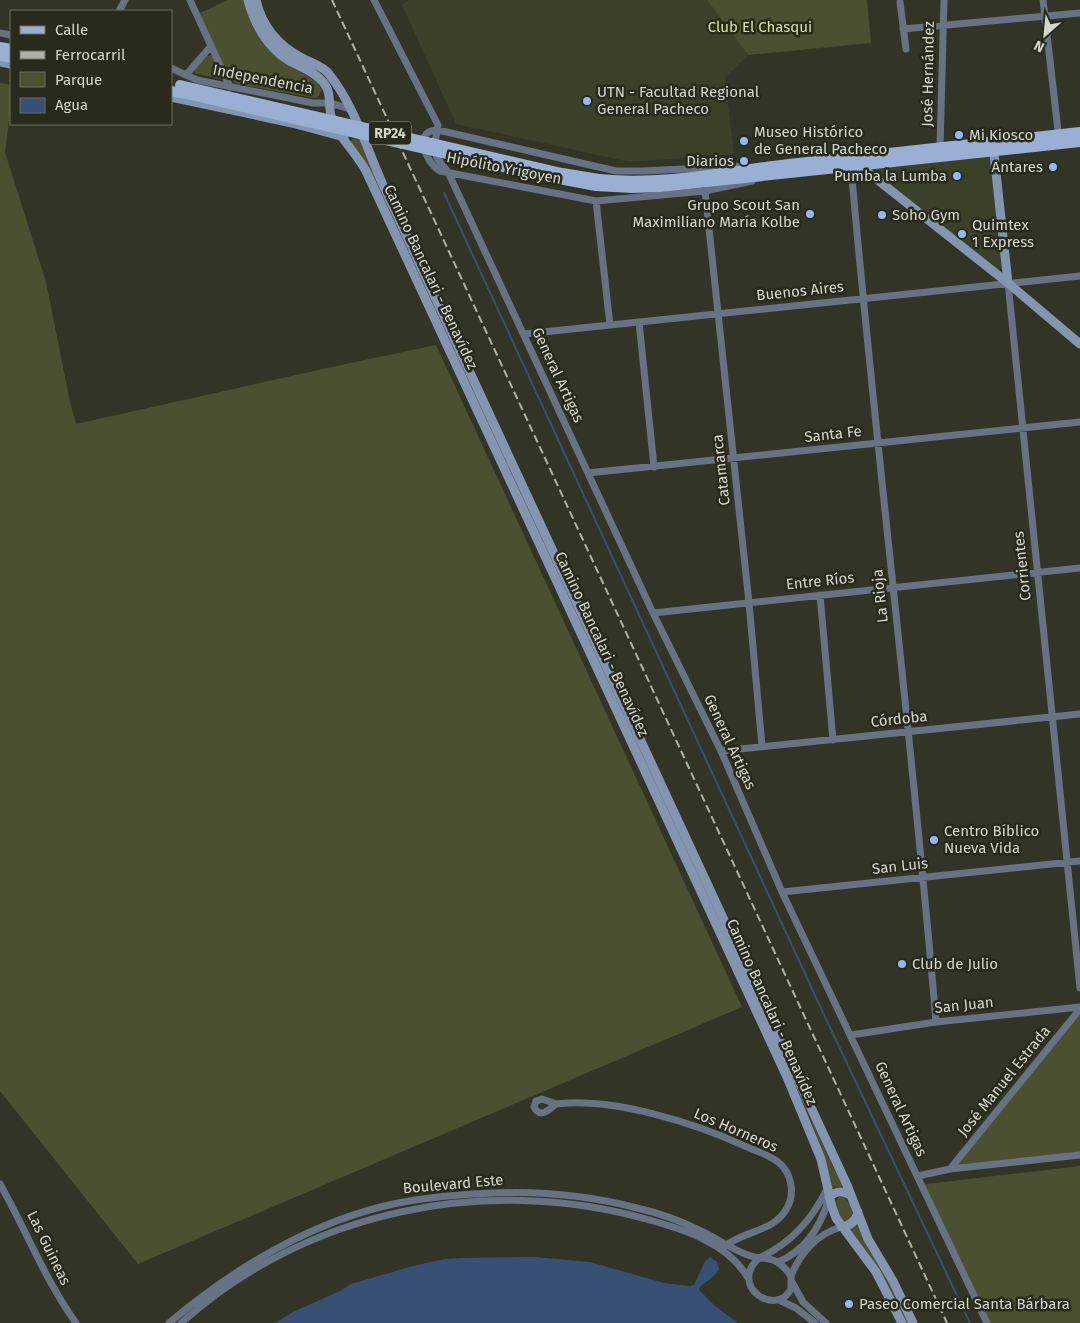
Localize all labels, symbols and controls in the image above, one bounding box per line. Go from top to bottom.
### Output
legend [10,10,172,125]
north arrow [1020,10,1070,60]
park label: Club El Chasqui [708,18,812,36]
street label: José Hernández [918,20,938,127]
text: Calle [55,21,88,39]
text: N [1031,36,1047,56]
text: Ferrocarril [55,46,126,64]
street label: Independencia [211,60,315,98]
text: Parque [55,71,102,89]
place label: UTN - Facultad Regional General Pacheco [597,83,760,118]
marker: UTN - Facultad Regional General Pacheco [581,95,593,107]
text: Agua [55,96,88,114]
road number: RP24 [369,122,411,144]
place label: Museo Histórico de General Pacheco [754,123,887,158]
place label: Mi Kiosco [969,126,1033,144]
marker: Mi Kiosco [953,129,965,141]
marker: Museo Histórico de General Pacheco [738,135,750,147]
street label: Hipólito Yrigoyen [445,148,563,188]
place label: Diarios [686,152,734,170]
marker: Diarios [738,155,750,167]
place label: Antares [992,158,1043,176]
marker: Antares [1047,161,1059,173]
place label: Pumba la Lumba [834,167,947,185]
marker: Pumba la Lumba [951,170,963,182]
street label: Camino Bancalari - Benavídez [380,182,482,373]
place label: Grupo Scout San Maximiliano María Kolbe [632,196,800,231]
place label: Soho Gym [892,206,960,224]
marker: Grupo Scout San Maximiliano María Kolbe [804,208,816,220]
marker: Soho Gym [876,209,888,221]
place label: Quimtex 1 Express [972,216,1034,251]
marker: Quimtex 1 Express [956,228,968,240]
street label: Buenos Aires [755,277,845,305]
street label: General Artigas [528,325,588,425]
street label: Santa Fe [803,422,863,446]
street label: Catamarca [708,434,734,506]
street label: Corrientes [1009,530,1035,602]
street label: Camino Bancalari - Benavídez [551,549,653,740]
street label: Entre Ríos [785,568,855,594]
street label: La Rioja [868,568,892,624]
street label: General Artigas [700,692,760,792]
street label: Córdoba [870,707,928,731]
place label: Centro Bíblico Nueva Vida [944,822,1039,857]
marker: Centro Bíblico Nueva Vida [928,834,940,846]
street label: San Luis [871,854,929,878]
street label: Camino Bancalari - Benavídez [723,916,821,1108]
place label: Club de Julio [912,955,998,973]
marker: Club de Julio [896,958,908,970]
street label: San Juan [934,993,994,1017]
street label: José Manuel Estrada [954,1022,1054,1140]
street label: General Artigas [871,1059,931,1159]
street label: Los Horneros [691,1104,781,1156]
street label: Boulevard Este [402,1171,504,1197]
street label: Las Guineas [23,1208,75,1288]
place label: Paseo Comercial Santa Bárbara [859,1295,1070,1313]
marker: Paseo Comercial Santa Bárbara [843,1298,855,1310]

